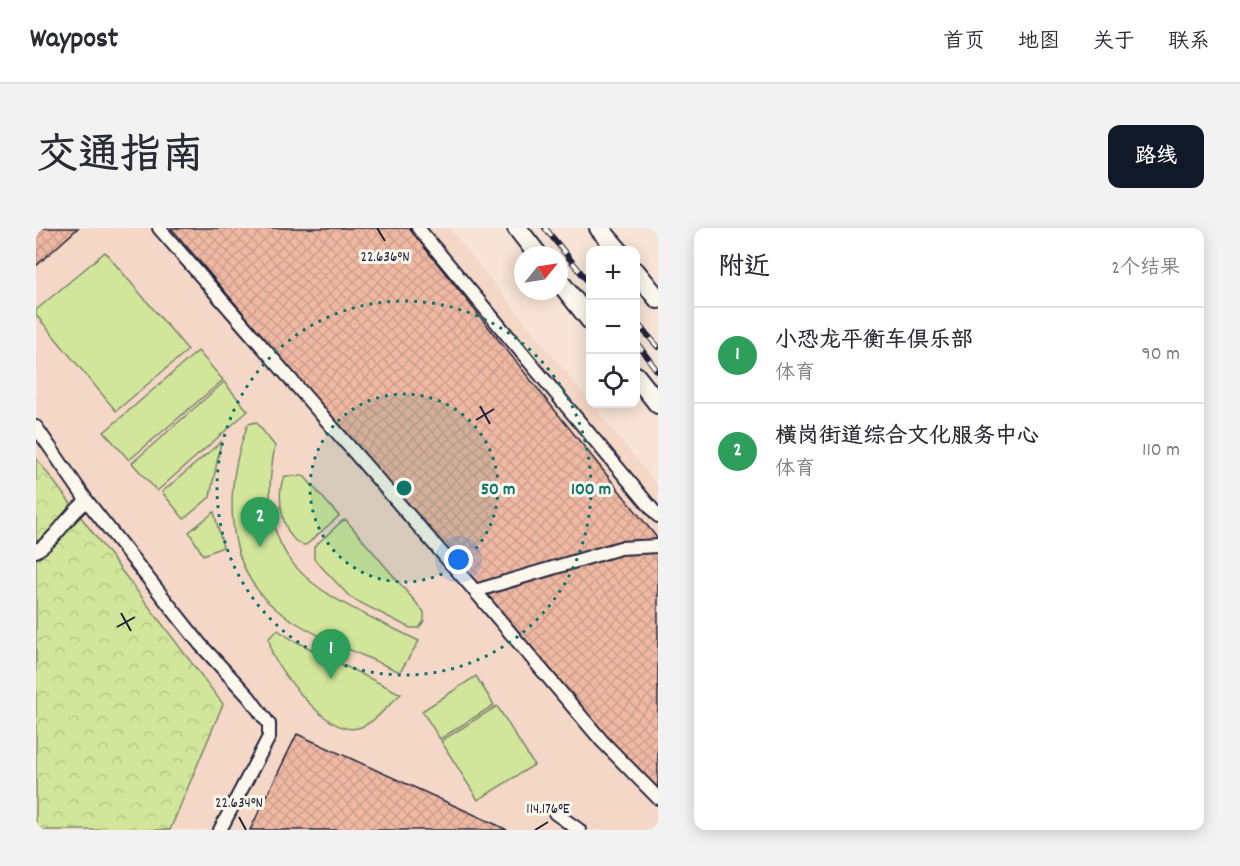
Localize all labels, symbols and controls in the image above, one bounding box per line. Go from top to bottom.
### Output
text: Waypost [30,21,118,61]
text: 首页 [943,28,985,58]
text: 地图 [1018,28,1060,58]
text: 关于 [1093,28,1135,58]
text: 联系 [1168,28,1210,58]
button: 路线 [1108,125,1204,188]
text: 交通指南 [36,129,204,189]
north arrow [514,246,568,300]
map controls [586,246,640,408]
button: + [586,246,640,300]
text: 22.636°N [360,247,410,269]
text: 附近 [718,250,770,287]
text: 2个结果 [1111,255,1180,283]
button: − [586,300,640,354]
text: 小恐龙平衡车俱乐部 [775,326,973,357]
text: 1 [735,341,740,369]
text: 90 m [1142,341,1180,369]
button: locate [586,354,640,408]
text: 体育 [775,360,815,388]
text: 横岗街道综合文化服务中心 [775,422,1039,453]
text: 2 [733,437,742,465]
text: 110 m [1142,437,1180,465]
text: 体育 [775,456,815,484]
centre of rings [394,478,414,498]
text: 50 m [481,478,515,503]
text: 100 m [571,478,611,503]
pin: 2 [240,498,280,547]
your location [444,545,473,574]
pin: 1 [312,630,350,679]
text: 22.634°N [215,793,263,815]
text: 114.176°E [526,799,570,821]

